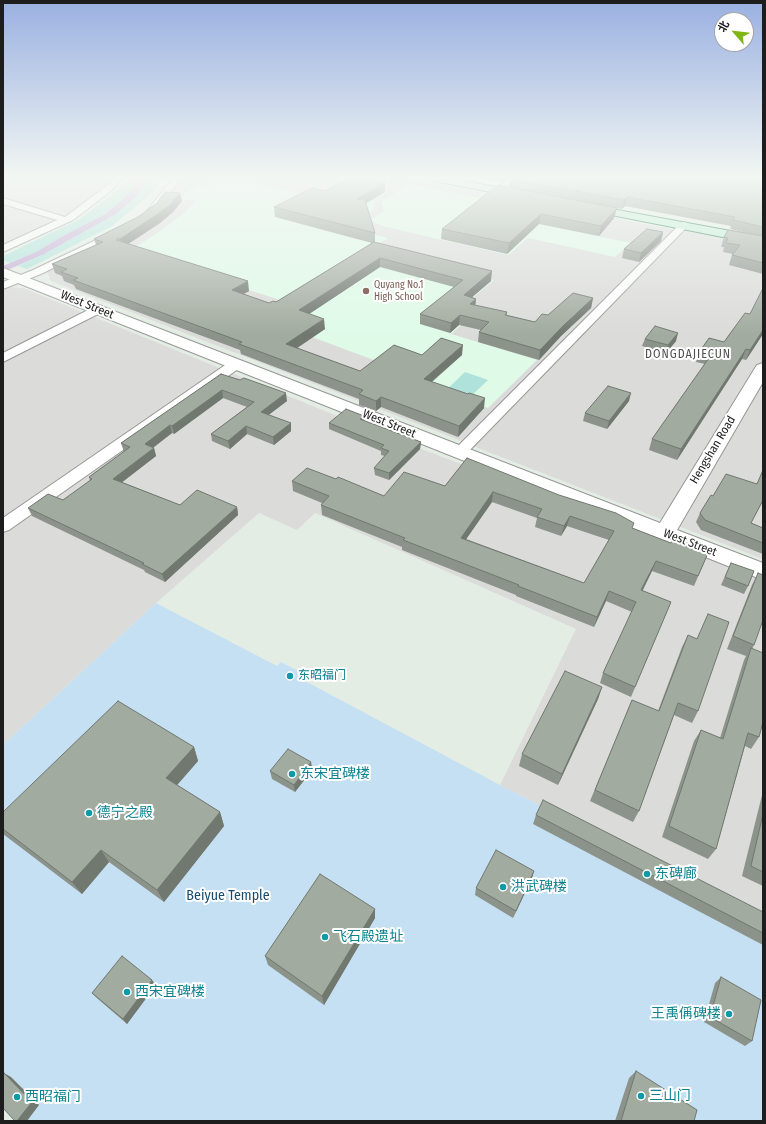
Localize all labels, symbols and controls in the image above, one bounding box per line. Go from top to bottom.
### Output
north arrow [714,12,754,52]
text: 北 [716,19,732,35]
place label: Quyang No.1 High School [374,279,423,302]
marker: Quyang No.1 High School [361,286,371,296]
street label: West Street [58,288,116,322]
district label: DONGDAJIECUN [645,348,731,362]
street label: West Street [360,407,418,441]
street label: Hengshan Road [687,414,739,486]
street label: West Street [661,526,719,560]
place label: 东昭福门 [298,669,346,683]
marker: 东昭福门 [285,671,295,681]
place label: 东宋宜碑楼 [300,766,370,782]
marker: 东宋宜碑楼 [287,769,297,779]
place label: 德宁之殿 [97,805,153,821]
marker: 德宁之殿 [84,808,94,818]
place label: 东碑廊 [655,866,697,882]
marker: 东碑廊 [642,869,652,879]
place label: 洪武碑楼 [511,879,567,895]
marker: 洪武碑楼 [498,882,508,892]
park label: Beiyue Temple [186,888,270,904]
place label: 飞石殿遗址 [333,929,403,945]
marker: 飞石殿遗址 [320,932,330,942]
place label: 西宋宜碑楼 [135,984,205,1000]
marker: 西宋宜碑楼 [122,987,132,997]
place label: 王禹偁碑楼 [651,1006,721,1022]
marker: 王禹偁碑楼 [724,1009,734,1019]
place label: 三山门 [649,1088,691,1104]
place label: 西昭福门 [25,1089,81,1105]
marker: 三山门 [636,1091,646,1101]
marker: 西昭福门 [12,1092,22,1102]

